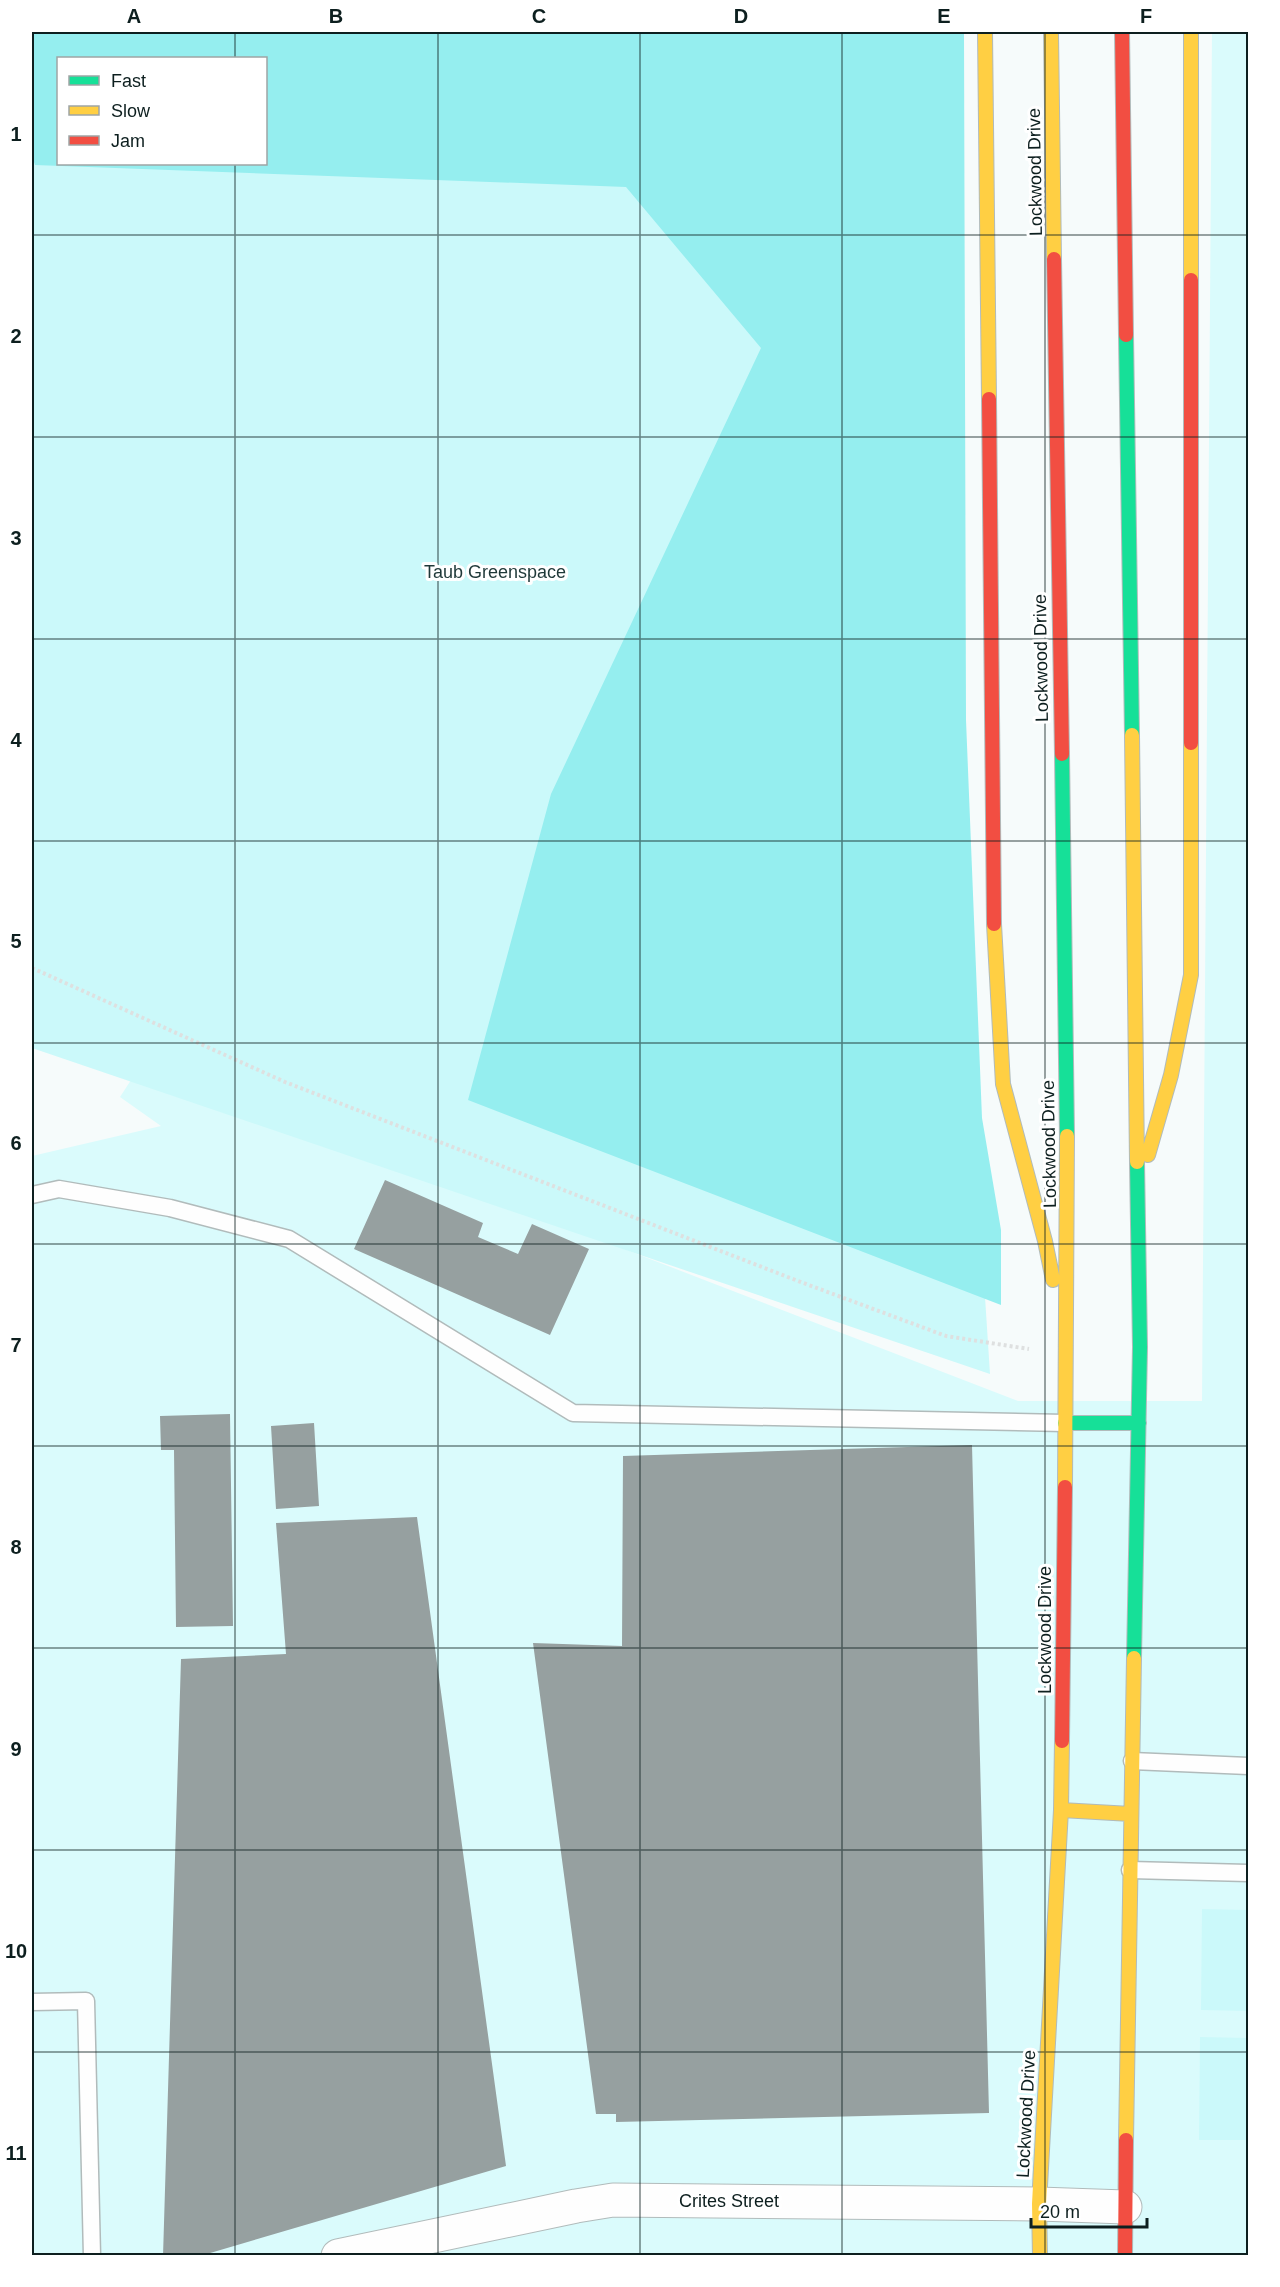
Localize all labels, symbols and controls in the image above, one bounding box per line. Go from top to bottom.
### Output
text: A [127,5,141,27]
text: B [329,5,343,27]
text: C [532,5,546,27]
text: D [734,5,748,27]
text: E [937,5,951,27]
text: F [1140,5,1152,27]
legend [57,57,267,165]
text: Fast [111,71,146,91]
text: Slow [111,101,151,121]
street label: Lockwood Drive [1024,108,1046,236]
text: 1 [10,123,22,145]
text: Jam [111,131,145,151]
text: 2 [10,325,22,347]
text: 3 [10,527,22,549]
park label: Taub Greenspace [424,562,566,582]
street label: Lockwood Drive [1030,594,1052,722]
text: 4 [10,729,22,751]
text: 5 [10,930,22,952]
street label: Lockwood Drive [1038,1080,1060,1208]
text: 6 [10,1132,22,1154]
text: 7 [10,1334,22,1356]
text: 8 [10,1536,22,1558]
street label: Lockwood Drive [1035,1566,1055,1694]
text: 9 [10,1738,22,1760]
text: 10 [5,1940,27,1962]
street label: Lockwood Drive [1013,2050,1039,2178]
text: 11 [5,2142,27,2164]
street label: Crites Street [679,2191,779,2211]
scale bar [1031,2191,1146,2229]
text: 20 m [1040,2202,1080,2222]

